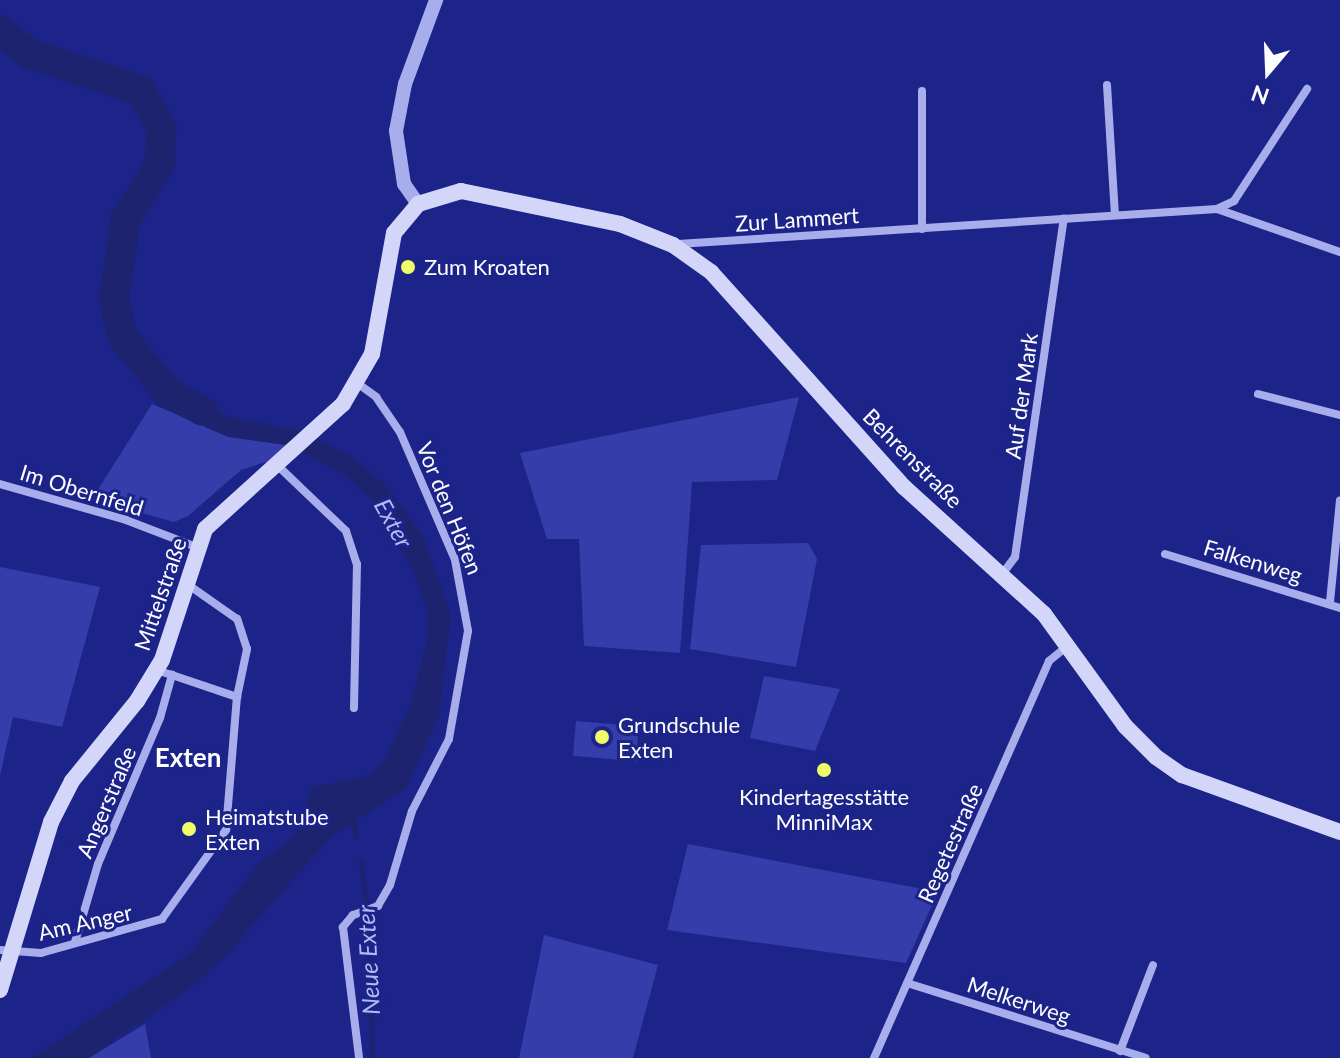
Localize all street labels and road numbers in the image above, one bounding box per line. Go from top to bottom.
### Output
street label: Zur Lammert [734,201,860,237]
street label: Auf der Mark [999,331,1043,461]
street label: Behrenstraße [858,403,968,513]
street label: Vor den Höfen [411,438,489,578]
street label: Im Obernfeld [17,459,147,521]
street label: Mittelstraße [128,534,192,654]
street label: Falkenweg [1201,534,1305,588]
street label: Angerstraße [71,742,141,862]
street label: Regetestraße [912,779,988,907]
street label: Am Anger [35,898,135,946]
street label: Melkerweg [964,971,1074,1029]

